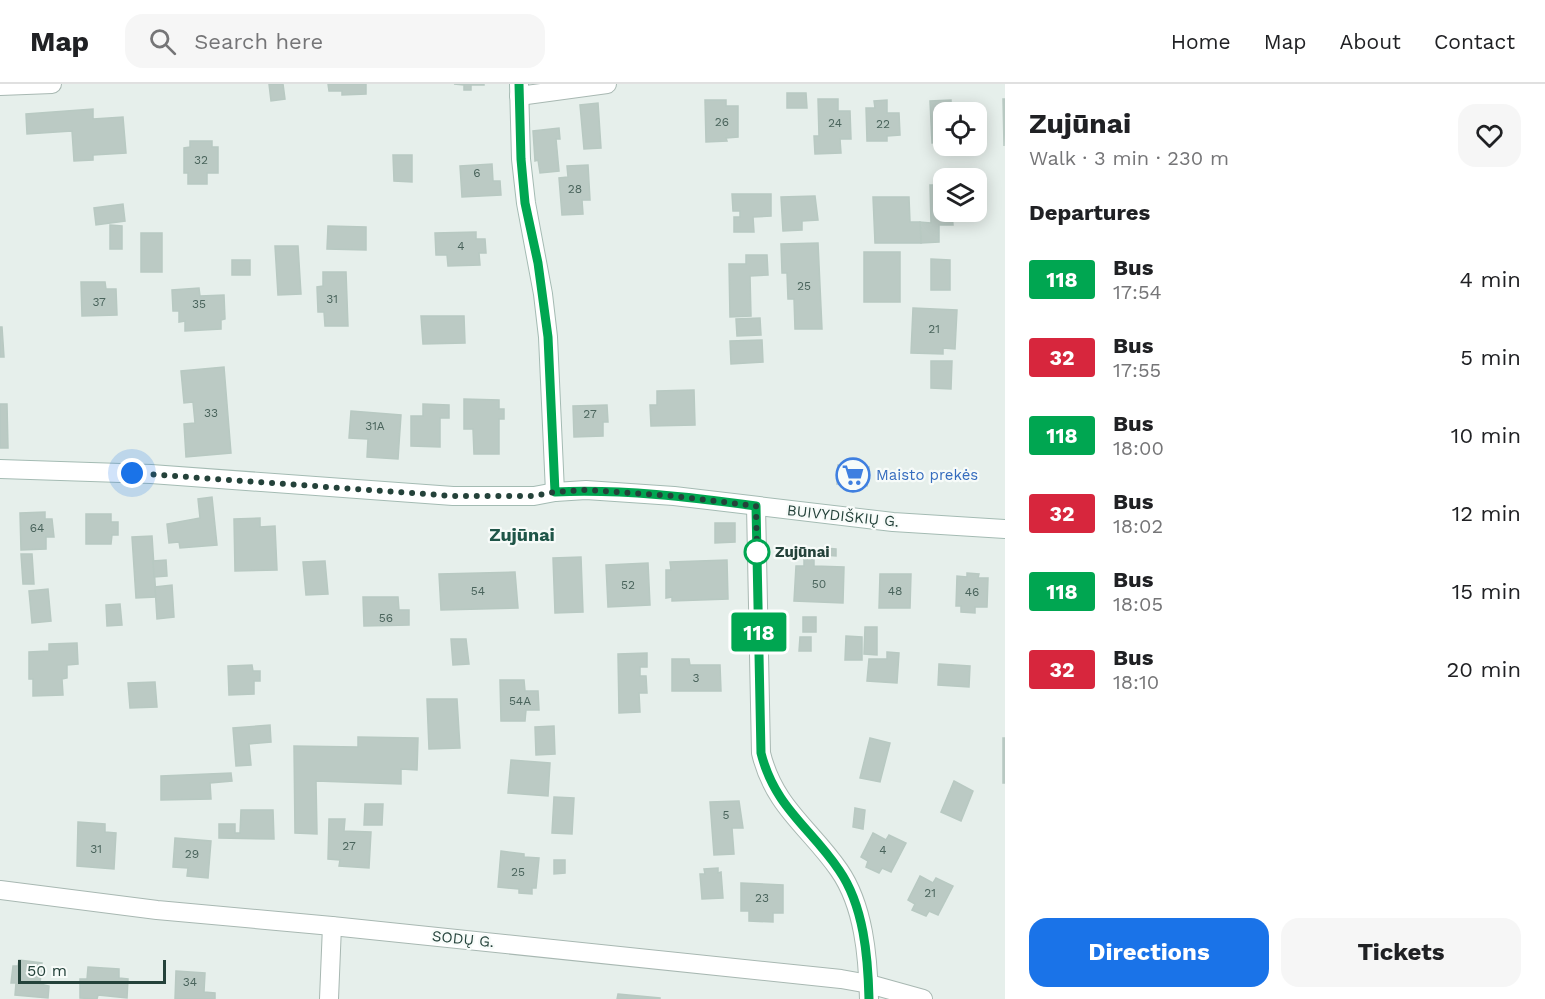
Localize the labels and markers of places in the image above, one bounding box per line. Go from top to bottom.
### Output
supermarket icon: Maisto prekės [835,457,871,493]
place label: Maisto prekės [876,466,978,484]
marker: Zujūnai [744,539,770,565]
place label: Zujūnai [775,543,830,561]

